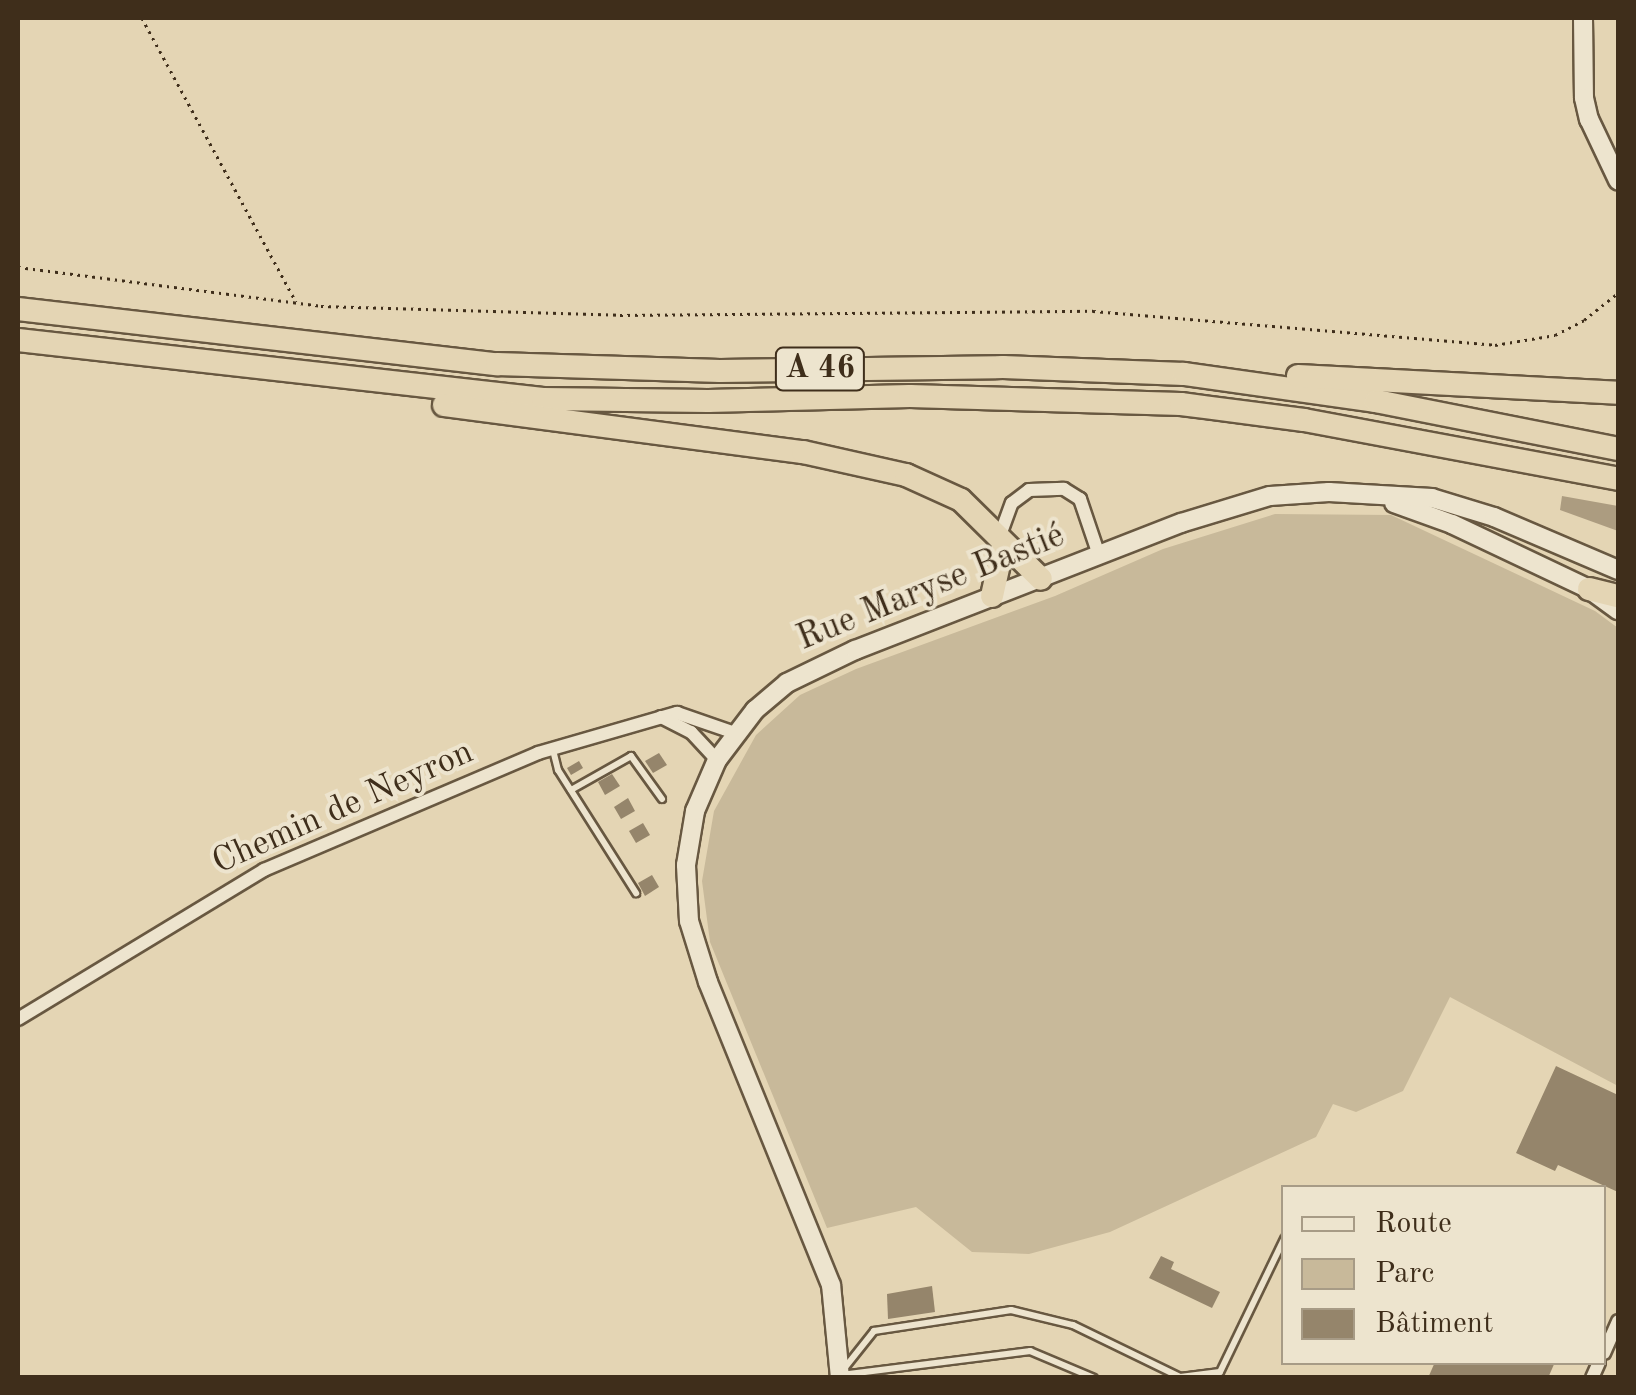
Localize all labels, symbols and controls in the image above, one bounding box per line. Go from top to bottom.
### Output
road number: A 46 [772,342,868,396]
street label: Rue Maryse Bastié [791,515,1071,661]
street label: Chemin de Neyron [206,732,480,884]
legend [1281,1185,1606,1365]
text: Route [1375,1209,1452,1239]
text: Parc [1375,1259,1434,1289]
text: Bâtiment [1375,1309,1493,1339]

